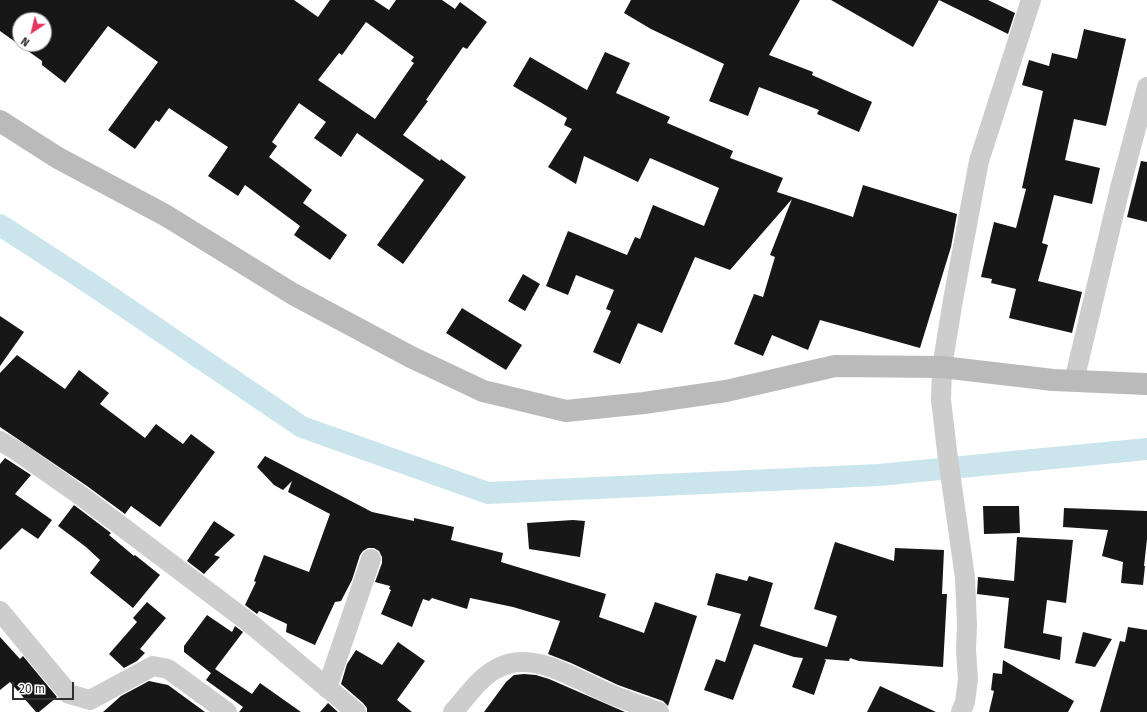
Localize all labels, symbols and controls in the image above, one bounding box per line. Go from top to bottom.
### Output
north arrow [12,12,52,52]
text: N [19,34,32,49]
scale bar [14,674,76,700]
text: 20 m [19,682,45,696]

